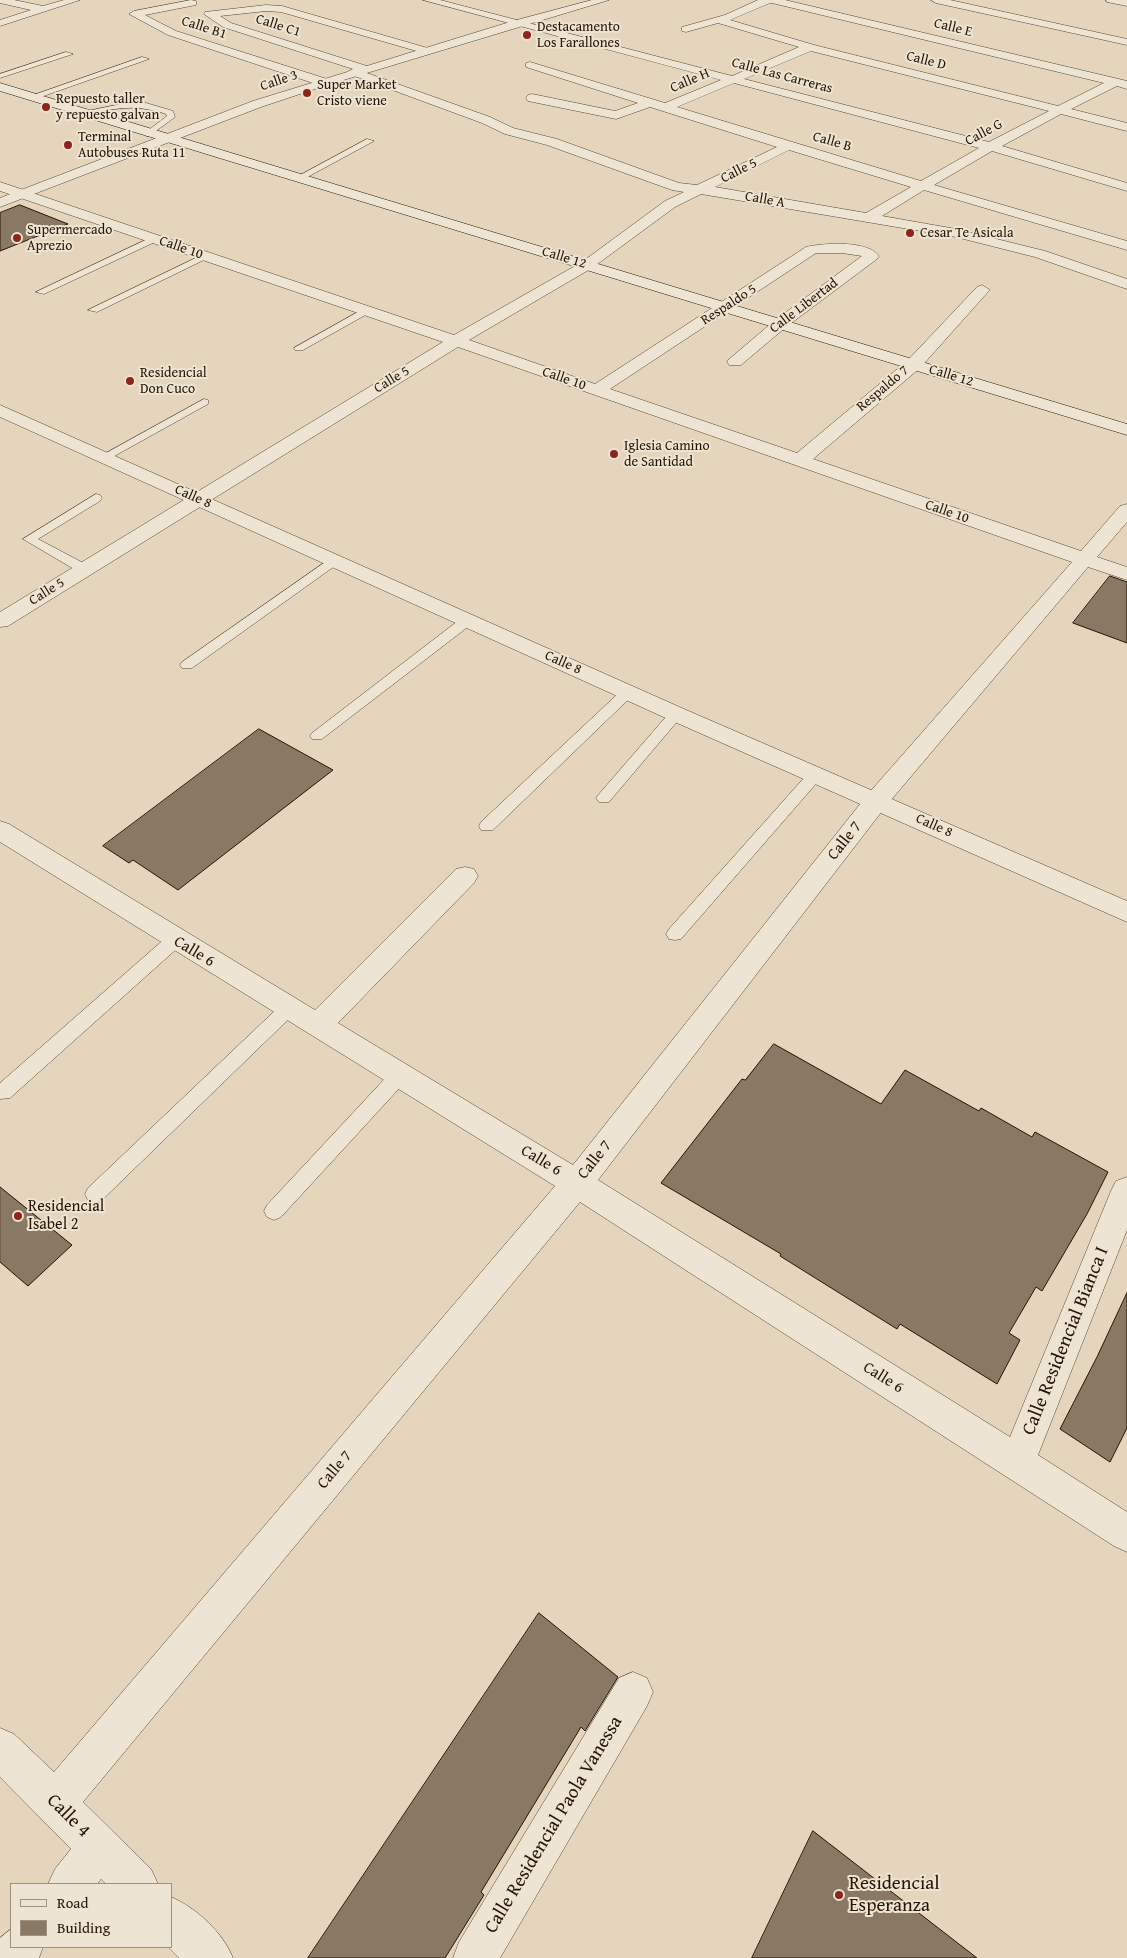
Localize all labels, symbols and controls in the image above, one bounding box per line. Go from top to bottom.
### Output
street label: Calle C1 [253,11,303,41]
street label: Calle B1 [179,13,229,43]
street label: Calle E [932,15,974,41]
place label: Destacamento Los Farallones [537,19,620,52]
marker: Destacamento Los Farallones [521,29,533,41]
street label: Calle D [904,48,948,74]
street label: Calle Las Carreras [730,54,834,98]
street label: Calle H [668,65,712,97]
street label: Calle 3 [258,67,300,95]
place label: Super Market Cristo viene [317,77,397,110]
marker: Super Market Cristo viene [301,87,313,99]
place label: Repuesto taller y repuesto galvan [56,91,159,124]
marker: Repuesto taller y repuesto galvan [40,101,52,113]
street label: Calle G [962,116,1006,150]
street label: Calle B [811,128,853,156]
place label: Terminal Autobuses Ruta 11 [78,129,185,162]
marker: Terminal Autobuses Ruta 11 [62,139,74,151]
street label: Calle 5 [718,155,760,187]
street label: Calle A [744,188,786,212]
place label: Supermercado Aprezio [27,222,112,254]
place label: Cesar Te Asicala [920,225,1014,241]
marker: Cesar Te Asicala [904,227,916,239]
marker: Supermercado Aprezio [11,232,23,244]
street label: Calle 10 [157,233,205,263]
street label: Calle 12 [540,243,588,273]
street label: Calle Libertad [767,275,841,337]
street label: Respaldo 5 [698,281,760,329]
street label: Calle 12 [927,361,975,391]
street label: Respaldo 7 [854,362,912,416]
street label: Calle 5 [371,363,413,397]
street label: Calle 10 [540,364,588,394]
place label: Residencial Don Cuco [140,365,207,398]
marker: Residencial Don Cuco [124,375,136,387]
place label: Iglesia Camino de Santidad [624,438,710,471]
marker: Iglesia Camino de Santidad [608,448,620,460]
street label: Calle 8 [172,482,214,512]
street label: Calle 10 [923,497,971,527]
street label: Calle 5 [26,575,68,609]
street label: Calle 8 [542,648,584,678]
street label: Calle 8 [913,811,955,841]
street label: Calle 7 [824,818,866,864]
street label: Calle 6 [170,932,218,972]
street label: Calle 7 [574,1137,616,1183]
street label: Calle 6 [517,1141,565,1181]
place label: Residencial Isabel 2 [28,1197,104,1235]
marker: Residencial Isabel 2 [12,1210,24,1222]
street label: Calle Residencial Bianca I [1018,1244,1114,1438]
street label: Calle 6 [859,1358,907,1398]
street label: Calle 7 [314,1447,356,1493]
street label: Calle Residencial Paola Vanessa [480,1712,628,1938]
street label: Calle 4 [41,1789,95,1843]
place label: Residencial Esperanza [849,1873,940,1917]
legend [10,1883,172,1948]
marker: Residencial Esperanza [833,1889,845,1901]
text: Road [57,1892,88,1913]
text: Building [57,1917,110,1938]

